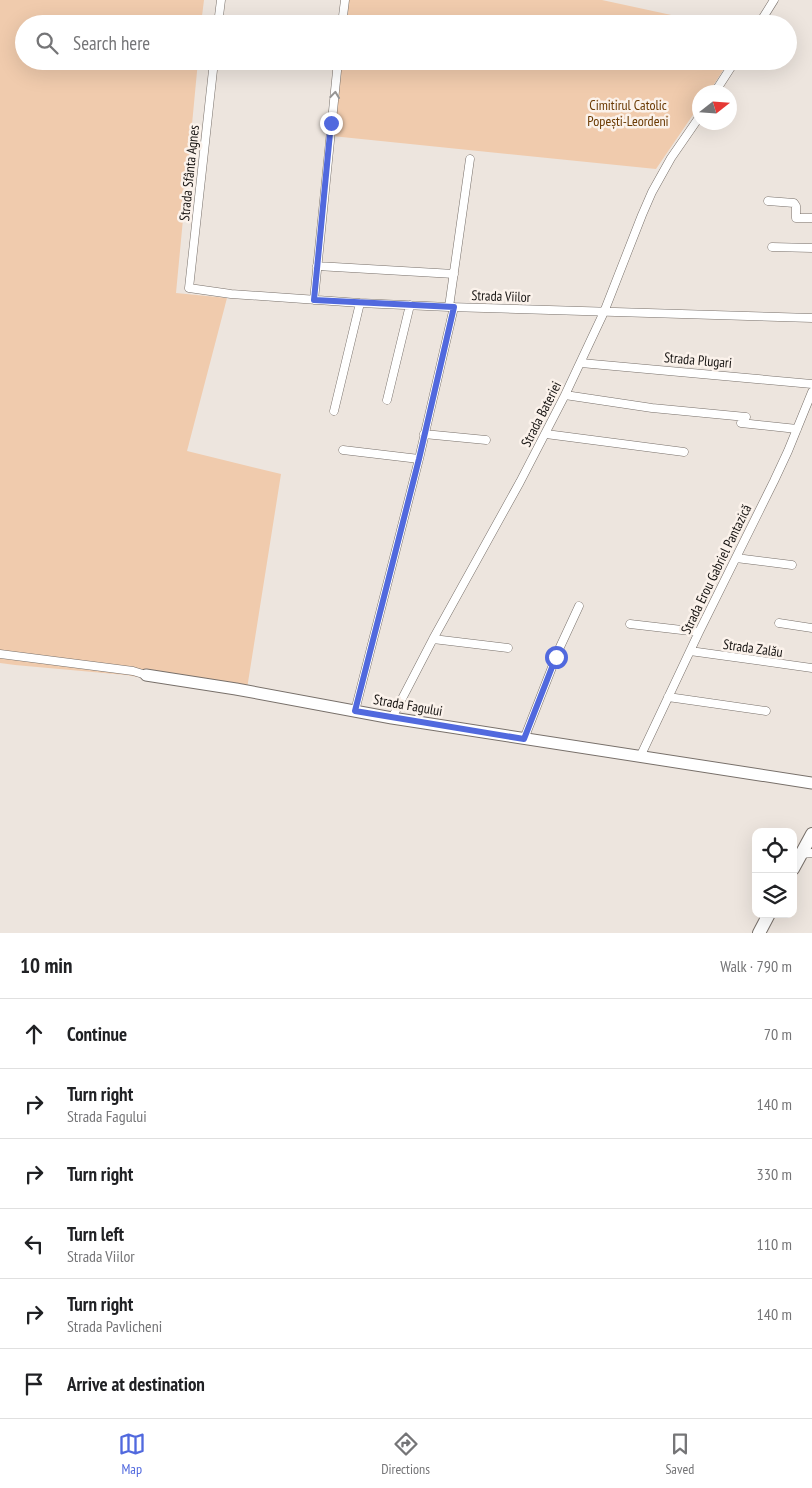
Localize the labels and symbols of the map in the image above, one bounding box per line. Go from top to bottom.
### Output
north arrow [692,85,737,130]
one-way arrow [329,90,340,98]
park label: Cimitirul Catolic Popești-Leordeni [587,96,669,130]
route end [320,112,343,135]
street label: Strada Sfânta Agnes [175,124,203,222]
street label: Strada Viilor [471,286,531,306]
street label: Strada Plugari [663,348,733,372]
street label: Strada Bateriei [517,378,565,450]
street label: Strada Erou Gabriel Pantazică [677,501,755,637]
street label: Strada Zalău [722,635,784,661]
route start [545,646,568,669]
street label: Strada Fagului [372,690,444,720]

